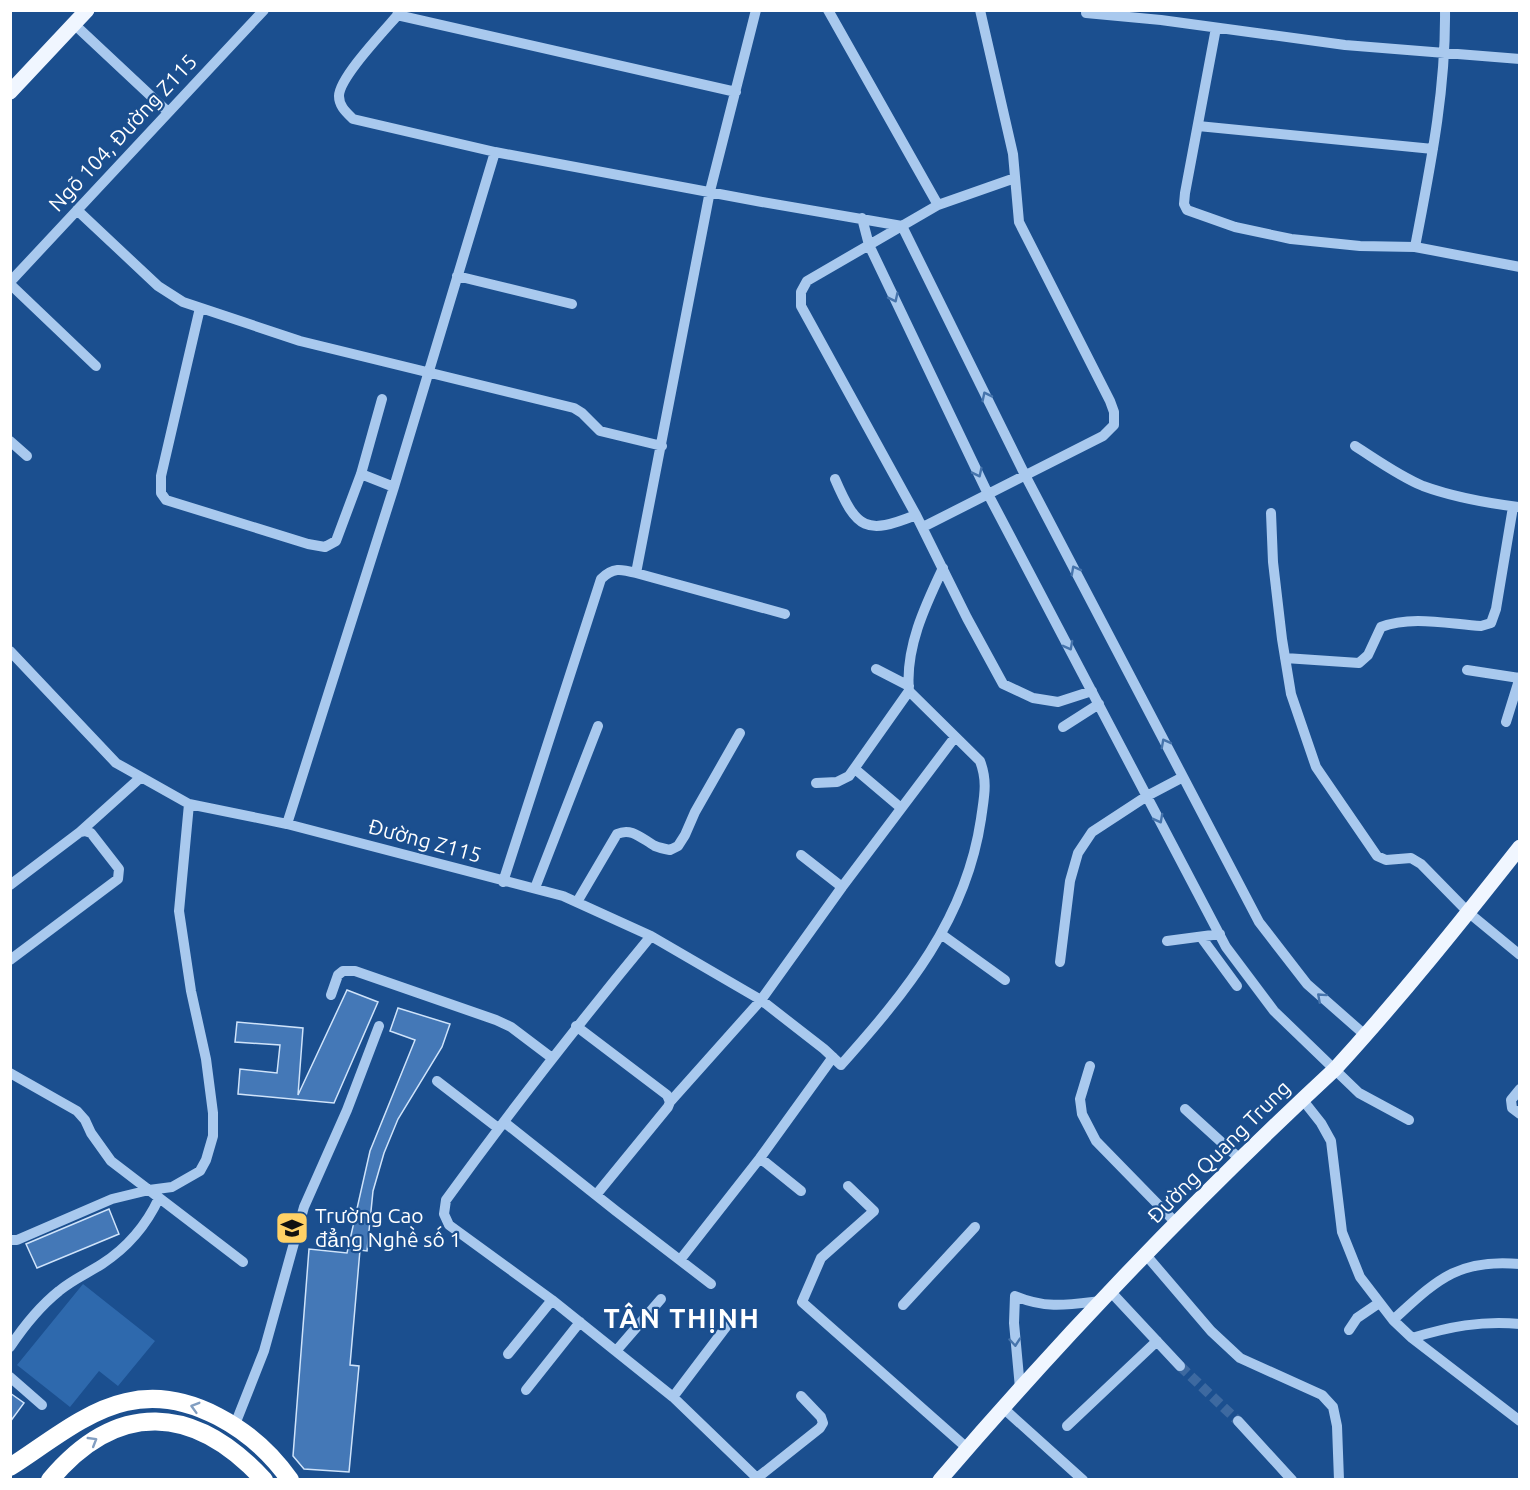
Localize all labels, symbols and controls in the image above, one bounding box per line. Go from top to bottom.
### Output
street label: Ngõ 104, Đường Z115 [43,49,201,216]
one-way arrow [887,291,899,302]
one-way arrow [982,391,994,402]
one-way arrow [971,467,983,478]
one-way arrow [1071,565,1082,576]
one-way arrow [1061,640,1073,651]
one-way arrow [1161,738,1172,749]
street label: Đường Z115 [366,813,484,867]
one-way arrow [1152,813,1163,823]
one-way arrow [1317,993,1328,1004]
street label: Đường Quang Trung [1142,1075,1295,1228]
place label: Trường Cao đẳng Nghề số 1 [315,1203,461,1251]
school or university icon: Trường Cao đẳng Nghề số 1 [274,1210,310,1246]
district label: TÂN THỊNH [604,1302,760,1333]
one-way arrow [1008,1337,1021,1346]
one-way arrow [190,1402,201,1414]
one-way arrow [87,1436,97,1448]

